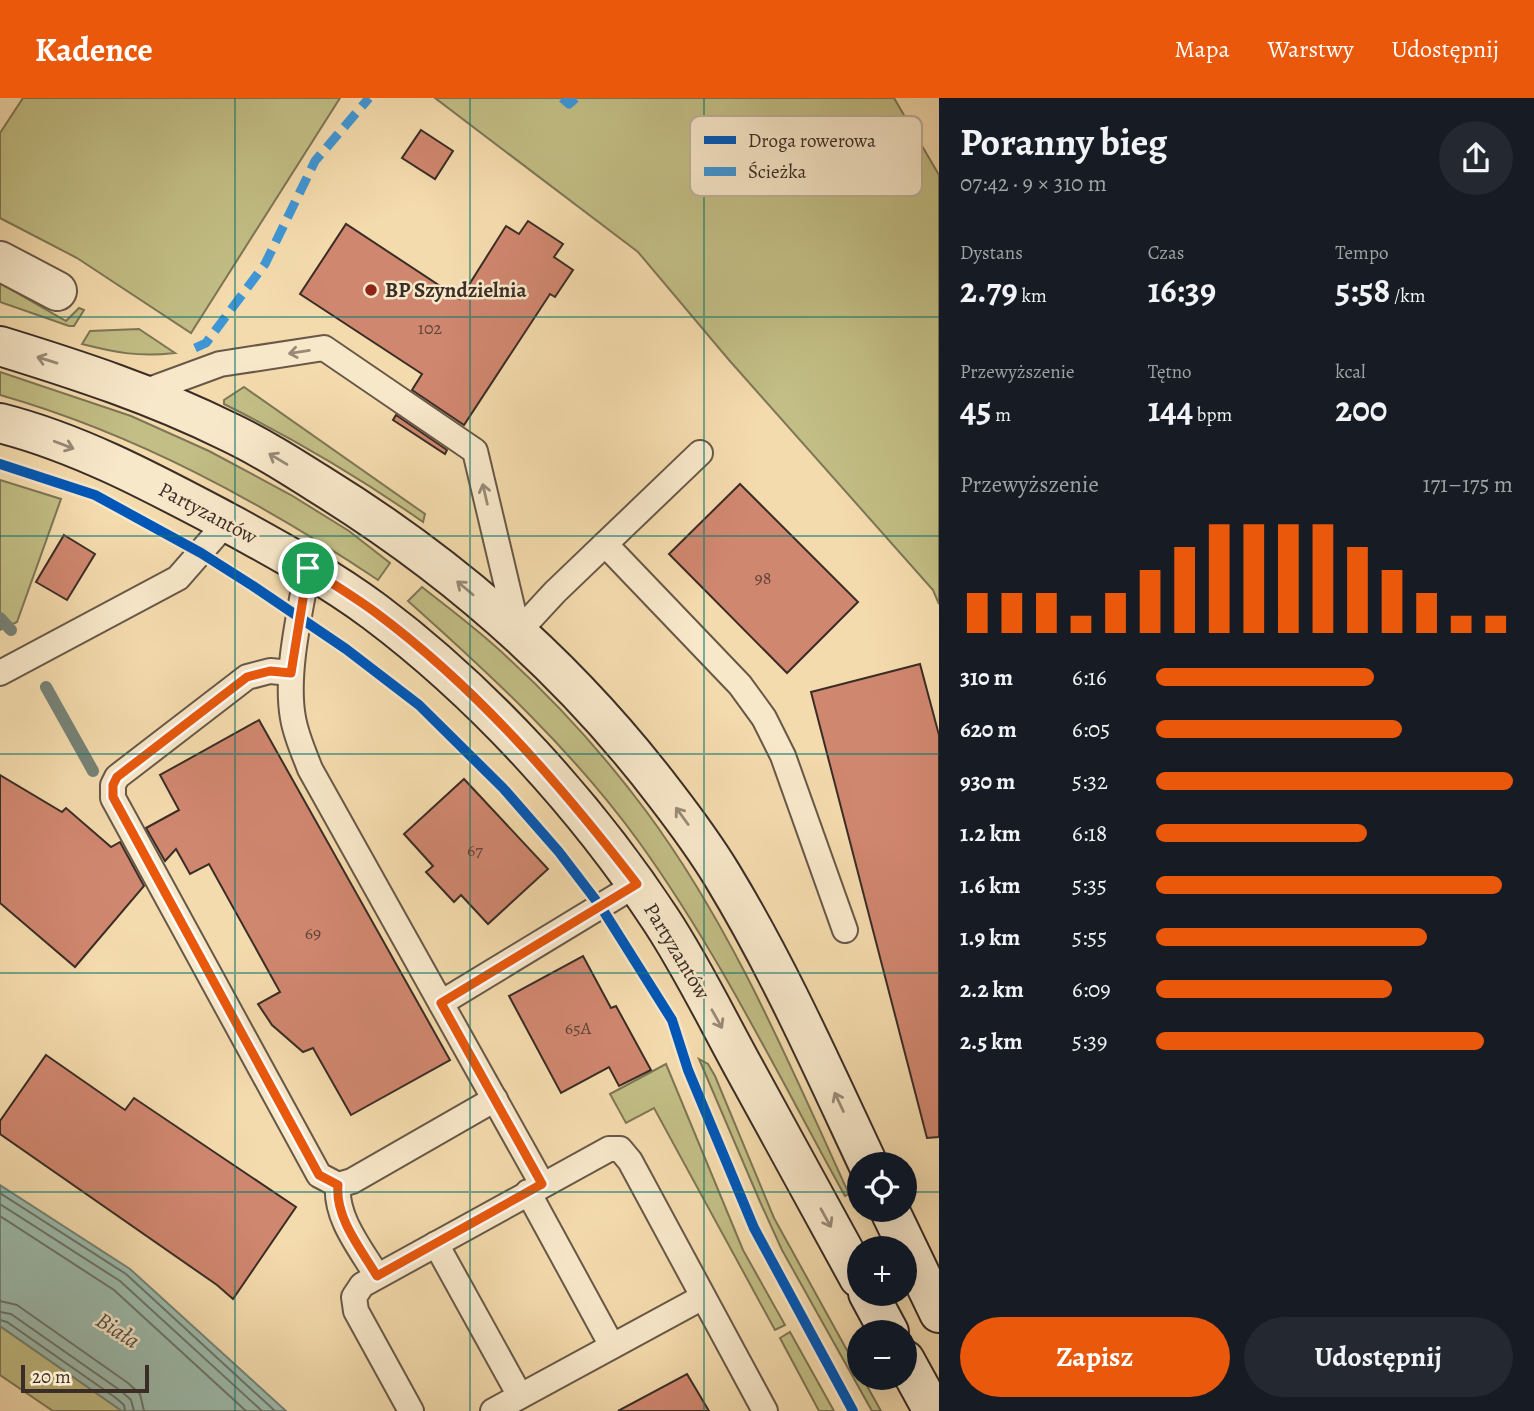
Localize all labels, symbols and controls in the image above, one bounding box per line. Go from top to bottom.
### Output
text: Kadence [35,27,153,72]
text: Mapa [1174,33,1230,65]
text: Warstwy [1268,33,1354,65]
text: Udostępnij [1392,33,1499,65]
legend [690,116,922,196]
text: Poranny bieg [960,116,1167,168]
button: share [1439,121,1513,195]
text: Droga rowerowa [748,128,876,154]
text: Ścieżka [748,159,806,185]
text: 07:42 · 9 × 310 m [960,168,1107,199]
text: Dystans [960,240,1023,266]
text: Czas [1148,240,1184,266]
text: Tempo [1335,240,1388,266]
text: 2.79 [960,266,1018,314]
text: 16:39 [1148,266,1216,314]
text: 5:58 [1335,266,1390,314]
place label: BP Szyndzielnia [385,276,527,304]
marker: BP Szyndzielnia [363,282,379,298]
text: km [1018,283,1047,309]
text: /km [1390,283,1426,309]
house number: 102 [418,316,443,340]
one-way arrow [289,346,311,359]
one-way arrow [36,353,58,366]
text: Przewyższenie [960,359,1075,385]
text: Tętno [1148,359,1192,385]
text: kcal [1335,359,1366,385]
text: 45 [960,385,991,433]
text: 144 [1148,385,1193,433]
text: 200 [1335,385,1387,433]
text: m [991,402,1011,428]
text: bpm [1193,402,1232,428]
one-way arrow [53,440,75,453]
one-way arrow [269,452,289,466]
text: Przewyższenie [960,469,1099,500]
text: 171–175 m [1423,469,1513,500]
street label: Partyzantów [154,475,262,551]
one-way arrow [478,483,492,506]
pin [278,538,338,598]
icon: arrive [289,549,327,587]
house number: 98 [755,566,771,590]
one-way arrow [456,580,474,596]
text: 310 m [960,662,1013,693]
text: 6:16 [1072,662,1107,693]
text: 620 m [960,714,1017,745]
text: 6:05 [1072,714,1110,745]
text: 930 m [960,766,1015,797]
text: 5:32 [1072,766,1108,797]
one-way arrow [674,808,689,826]
text: 1.2 km [960,818,1021,849]
text: 6:18 [1072,818,1107,849]
house number: 67 [467,838,483,862]
text: 1.6 km [960,870,1020,901]
text: 5:35 [1072,870,1107,901]
street label: Partyzantów [637,897,717,1005]
house number: 69 [305,921,321,945]
text: 1.9 km [960,922,1020,953]
text: 5:55 [1072,922,1107,953]
text: 2.2 km [960,974,1024,1005]
text: 6:09 [1072,974,1111,1005]
one-way arrow [710,1008,724,1028]
house number: 65A [565,1016,592,1040]
text: 2.5 km [960,1026,1022,1057]
text: 5:39 [1072,1026,1107,1057]
one-way arrow [832,1092,845,1113]
map controls [847,1152,917,1390]
button: locate [847,1152,917,1222]
one-way arrow [819,1208,833,1228]
button: + [847,1236,917,1306]
water label: Biała [90,1305,146,1356]
button: Zapisz [960,1317,1230,1397]
button: Udostępnij [1244,1317,1513,1397]
button: − [847,1320,917,1390]
scale bar [21,1362,149,1394]
text: 20 m [32,1364,71,1390]

